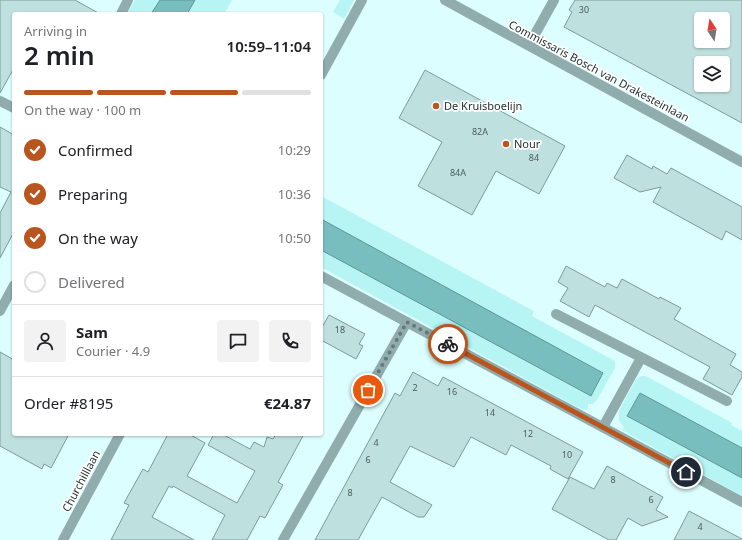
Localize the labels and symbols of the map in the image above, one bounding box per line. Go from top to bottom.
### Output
house number: 30 [579,3,589,16]
north arrow [694,12,730,48]
street label: Commissaris Bosch van Drakesteinlaan [506,16,692,125]
place label: De Kruisboelijn [444,98,522,113]
marker: De Kruisboelijn [431,101,441,111]
house number: 82A [472,125,488,138]
place label: Nour [514,136,541,151]
marker: Nour [501,139,511,149]
house number: 84 [529,151,539,164]
house number: 84A [450,166,466,179]
house number: 18 [335,323,345,336]
courier [428,324,468,364]
pin [351,373,385,407]
house number: 2 [412,381,418,394]
house number: 16 [447,385,457,398]
house number: 14 [485,406,495,419]
house number: 12 [523,427,533,440]
house number: 4 [373,436,379,449]
street label: Churchilllaan [58,447,103,514]
house number: 10 [562,448,572,461]
house number: 6 [365,453,371,466]
pin [669,455,703,489]
house number: 8 [610,473,616,486]
house number: 8 [347,486,353,499]
house number: 6 [648,493,654,506]
house number: 4 [697,520,703,533]

